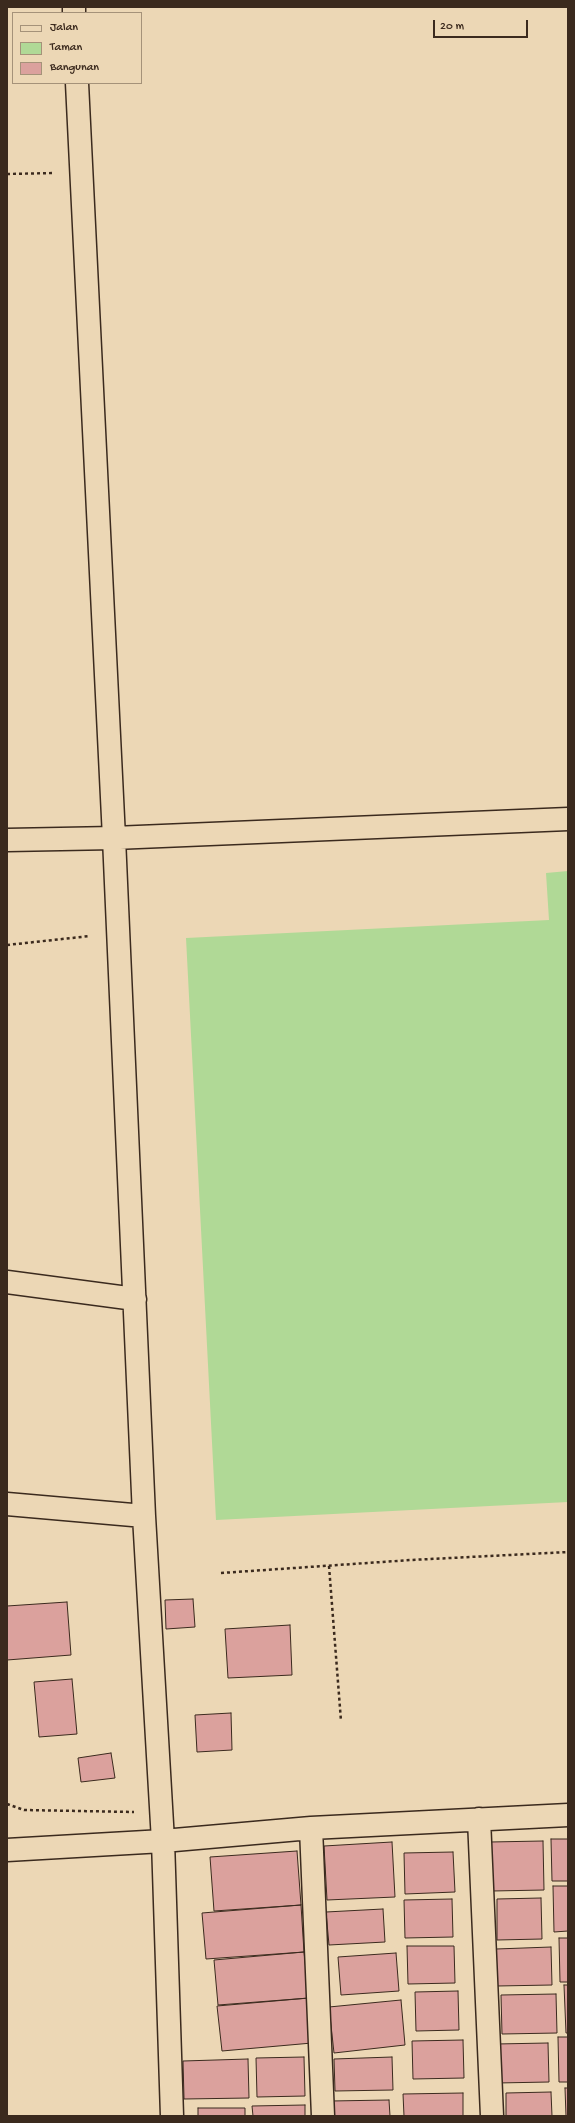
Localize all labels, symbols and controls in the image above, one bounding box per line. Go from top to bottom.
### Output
legend [12,12,142,84]
scale bar [435,12,530,38]
text: 20 m [440,20,464,34]
text: Jalan [50,21,78,35]
text: Taman [50,41,82,55]
text: Bangunan [50,61,99,75]

